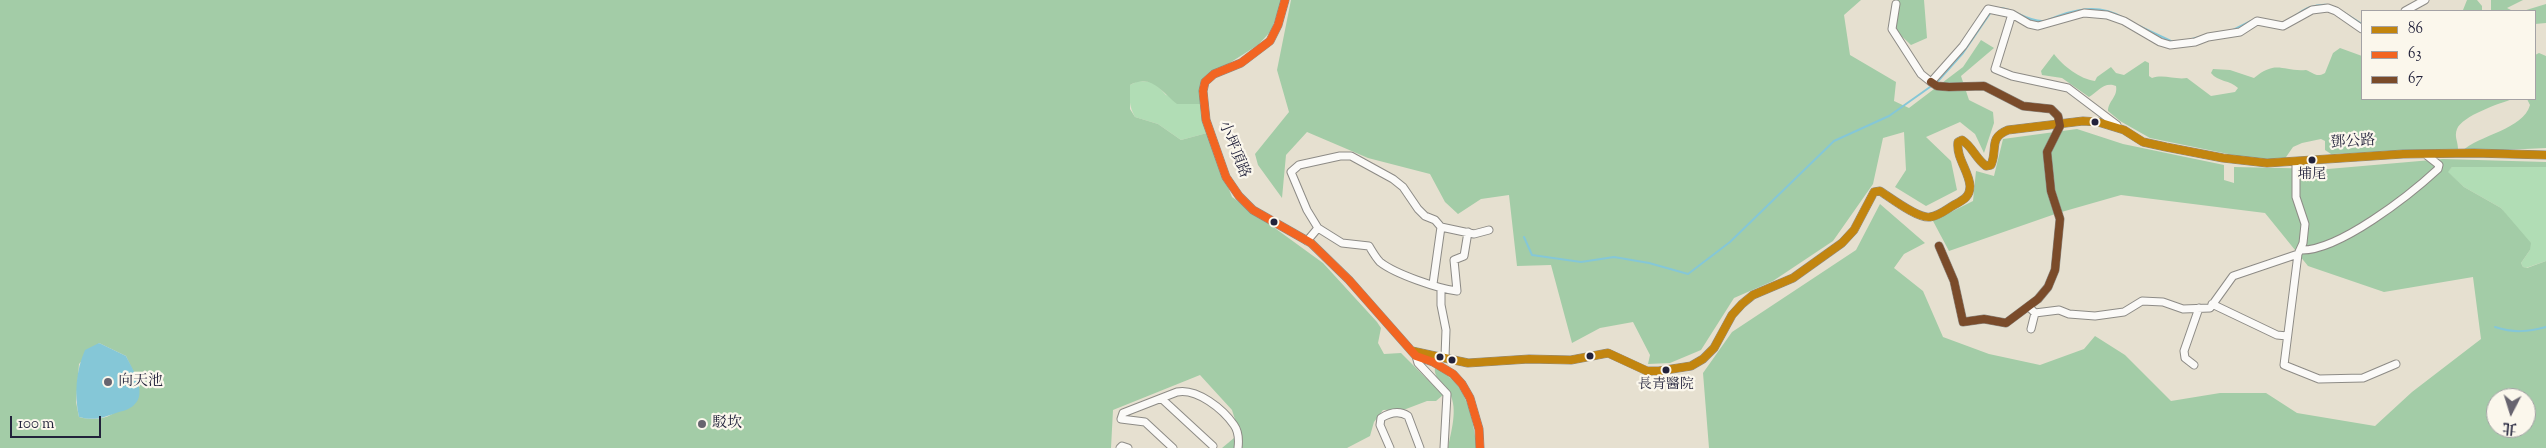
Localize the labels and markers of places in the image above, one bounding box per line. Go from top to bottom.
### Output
unlabelled marker [2090,117,2100,127]
marker: 埔尾 [2307,155,2317,165]
place label: 埔尾 [2298,168,2326,184]
unlabelled marker [1269,217,1279,227]
unlabelled marker [1585,351,1595,361]
unlabelled marker [1435,352,1445,362]
unlabelled marker [1447,355,1457,365]
marker: 長青醫院 [1661,365,1671,375]
place label: 向天池 [118,373,163,391]
marker: 向天池 [102,376,114,388]
place label: 長青醫院 [1638,378,1694,394]
place label: 駁坎 [712,415,742,433]
marker: 駁坎 [696,418,708,430]

